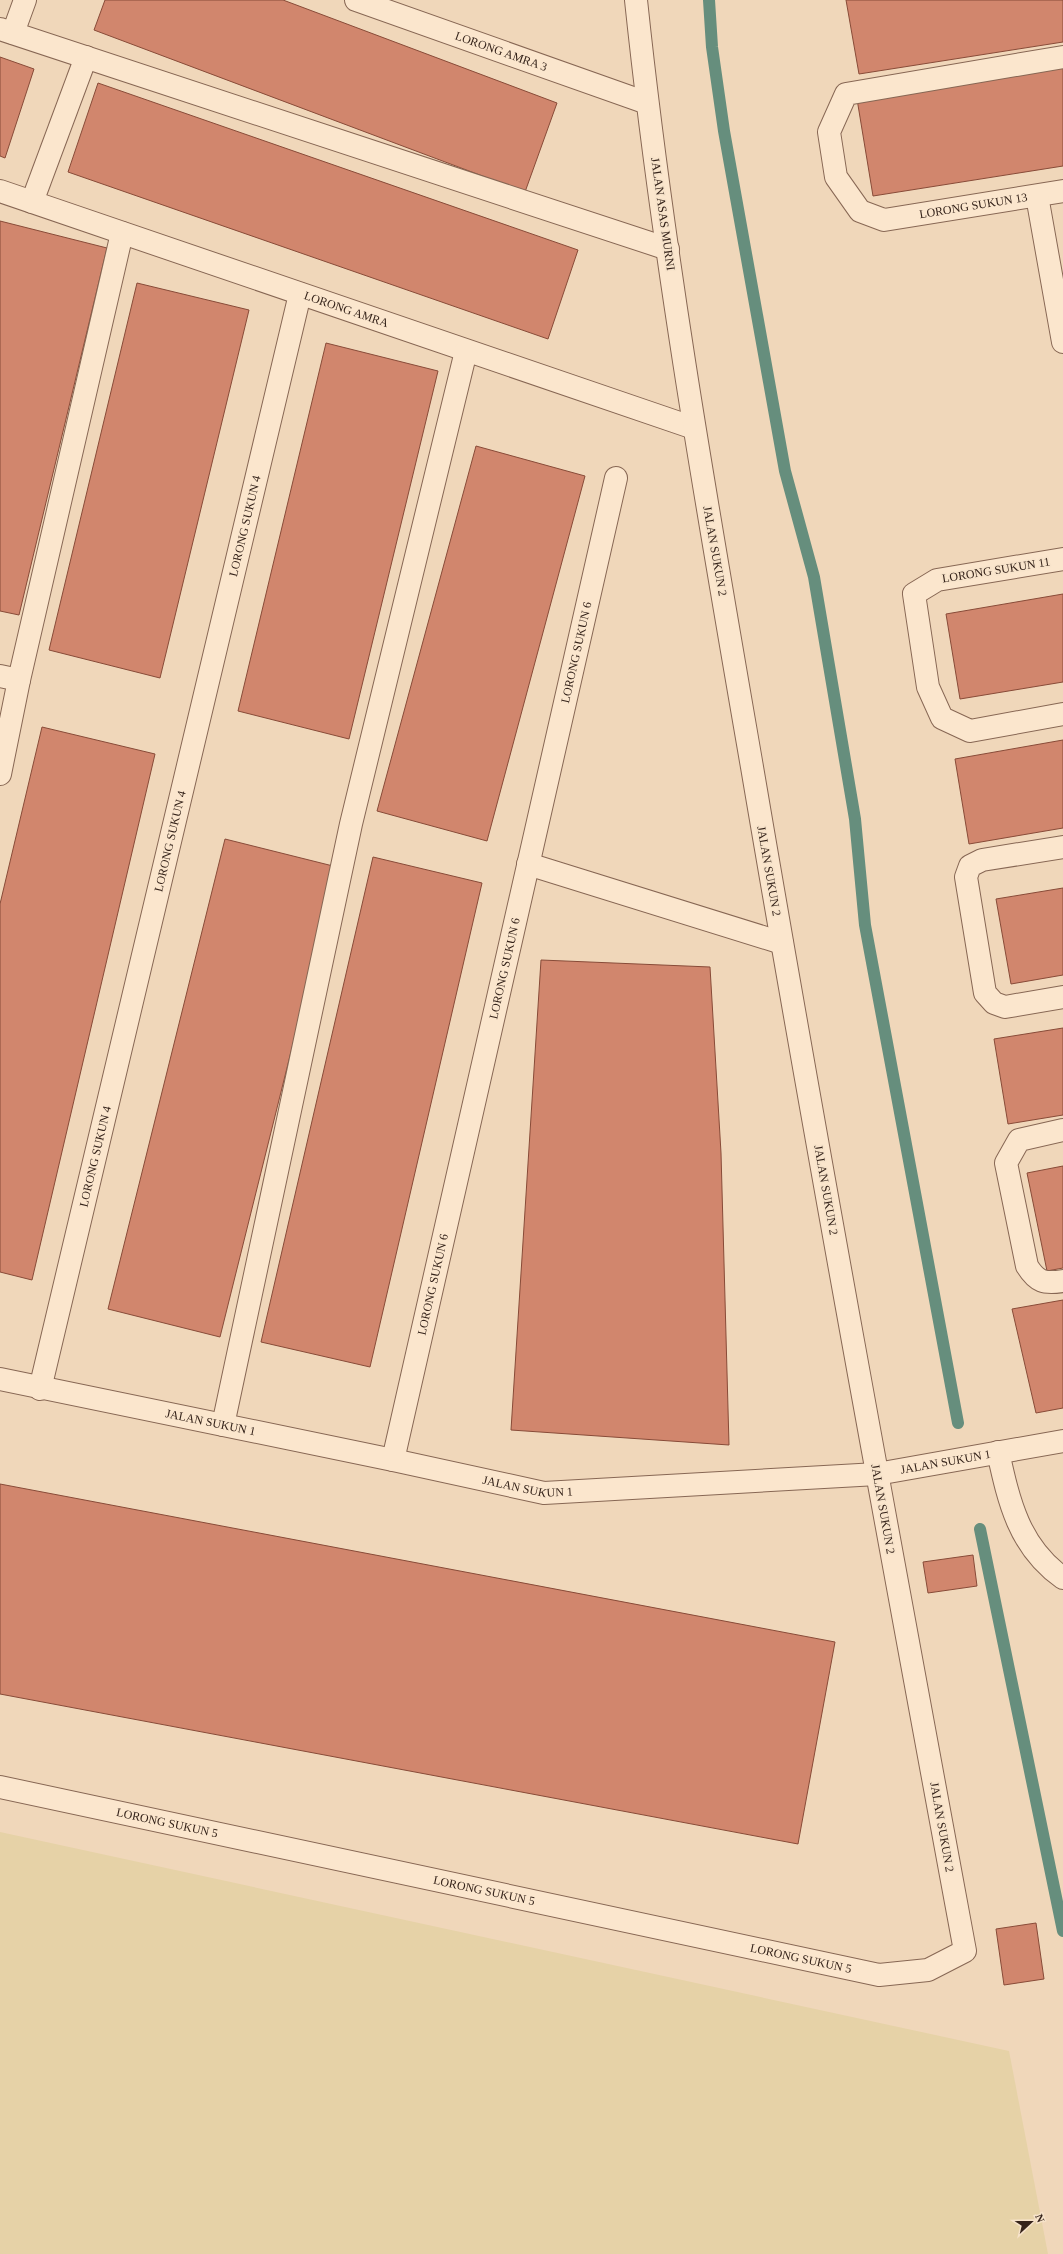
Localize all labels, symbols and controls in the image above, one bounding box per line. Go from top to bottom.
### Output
street label: LORONG AMRA 3 [453,29,549,74]
street label: JALAN ASAS MURNI [648,157,678,271]
street label: LORONG SUKUN 13 [918,190,1028,221]
street label: LORONG AMRA [302,288,391,330]
street label: LORONG SUKUN 4 [226,474,264,578]
street label: JALAN SUKUN 2 [700,505,730,597]
street label: LORONG SUKUN 11 [941,555,1051,585]
street label: LORONG SUKUN 6 [558,601,595,705]
street label: LORONG SUKUN 4 [151,789,189,893]
street label: JALAN SUKUN 2 [754,825,784,917]
street label: LORONG SUKUN 6 [486,917,523,1020]
street label: LORONG SUKUN 4 [76,1105,114,1208]
street label: JALAN SUKUN 2 [811,1144,841,1236]
street label: LORONG SUKUN 6 [415,1232,451,1336]
street label: JALAN SUKUN 1 [164,1406,257,1438]
street label: JALAN SUKUN 1 [899,1447,992,1477]
street label: JALAN SUKUN 2 [868,1463,898,1555]
street label: JALAN SUKUN 1 [481,1473,573,1500]
street label: JALAN SUKUN 2 [927,1781,957,1873]
street label: LORONG SUKUN 5 [115,1805,219,1840]
street label: LORONG SUKUN 5 [432,1873,536,1908]
street label: LORONG SUKUN 5 [749,1941,853,1976]
north arrow [1011,2202,1051,2242]
text: N [1033,2212,1047,2224]

